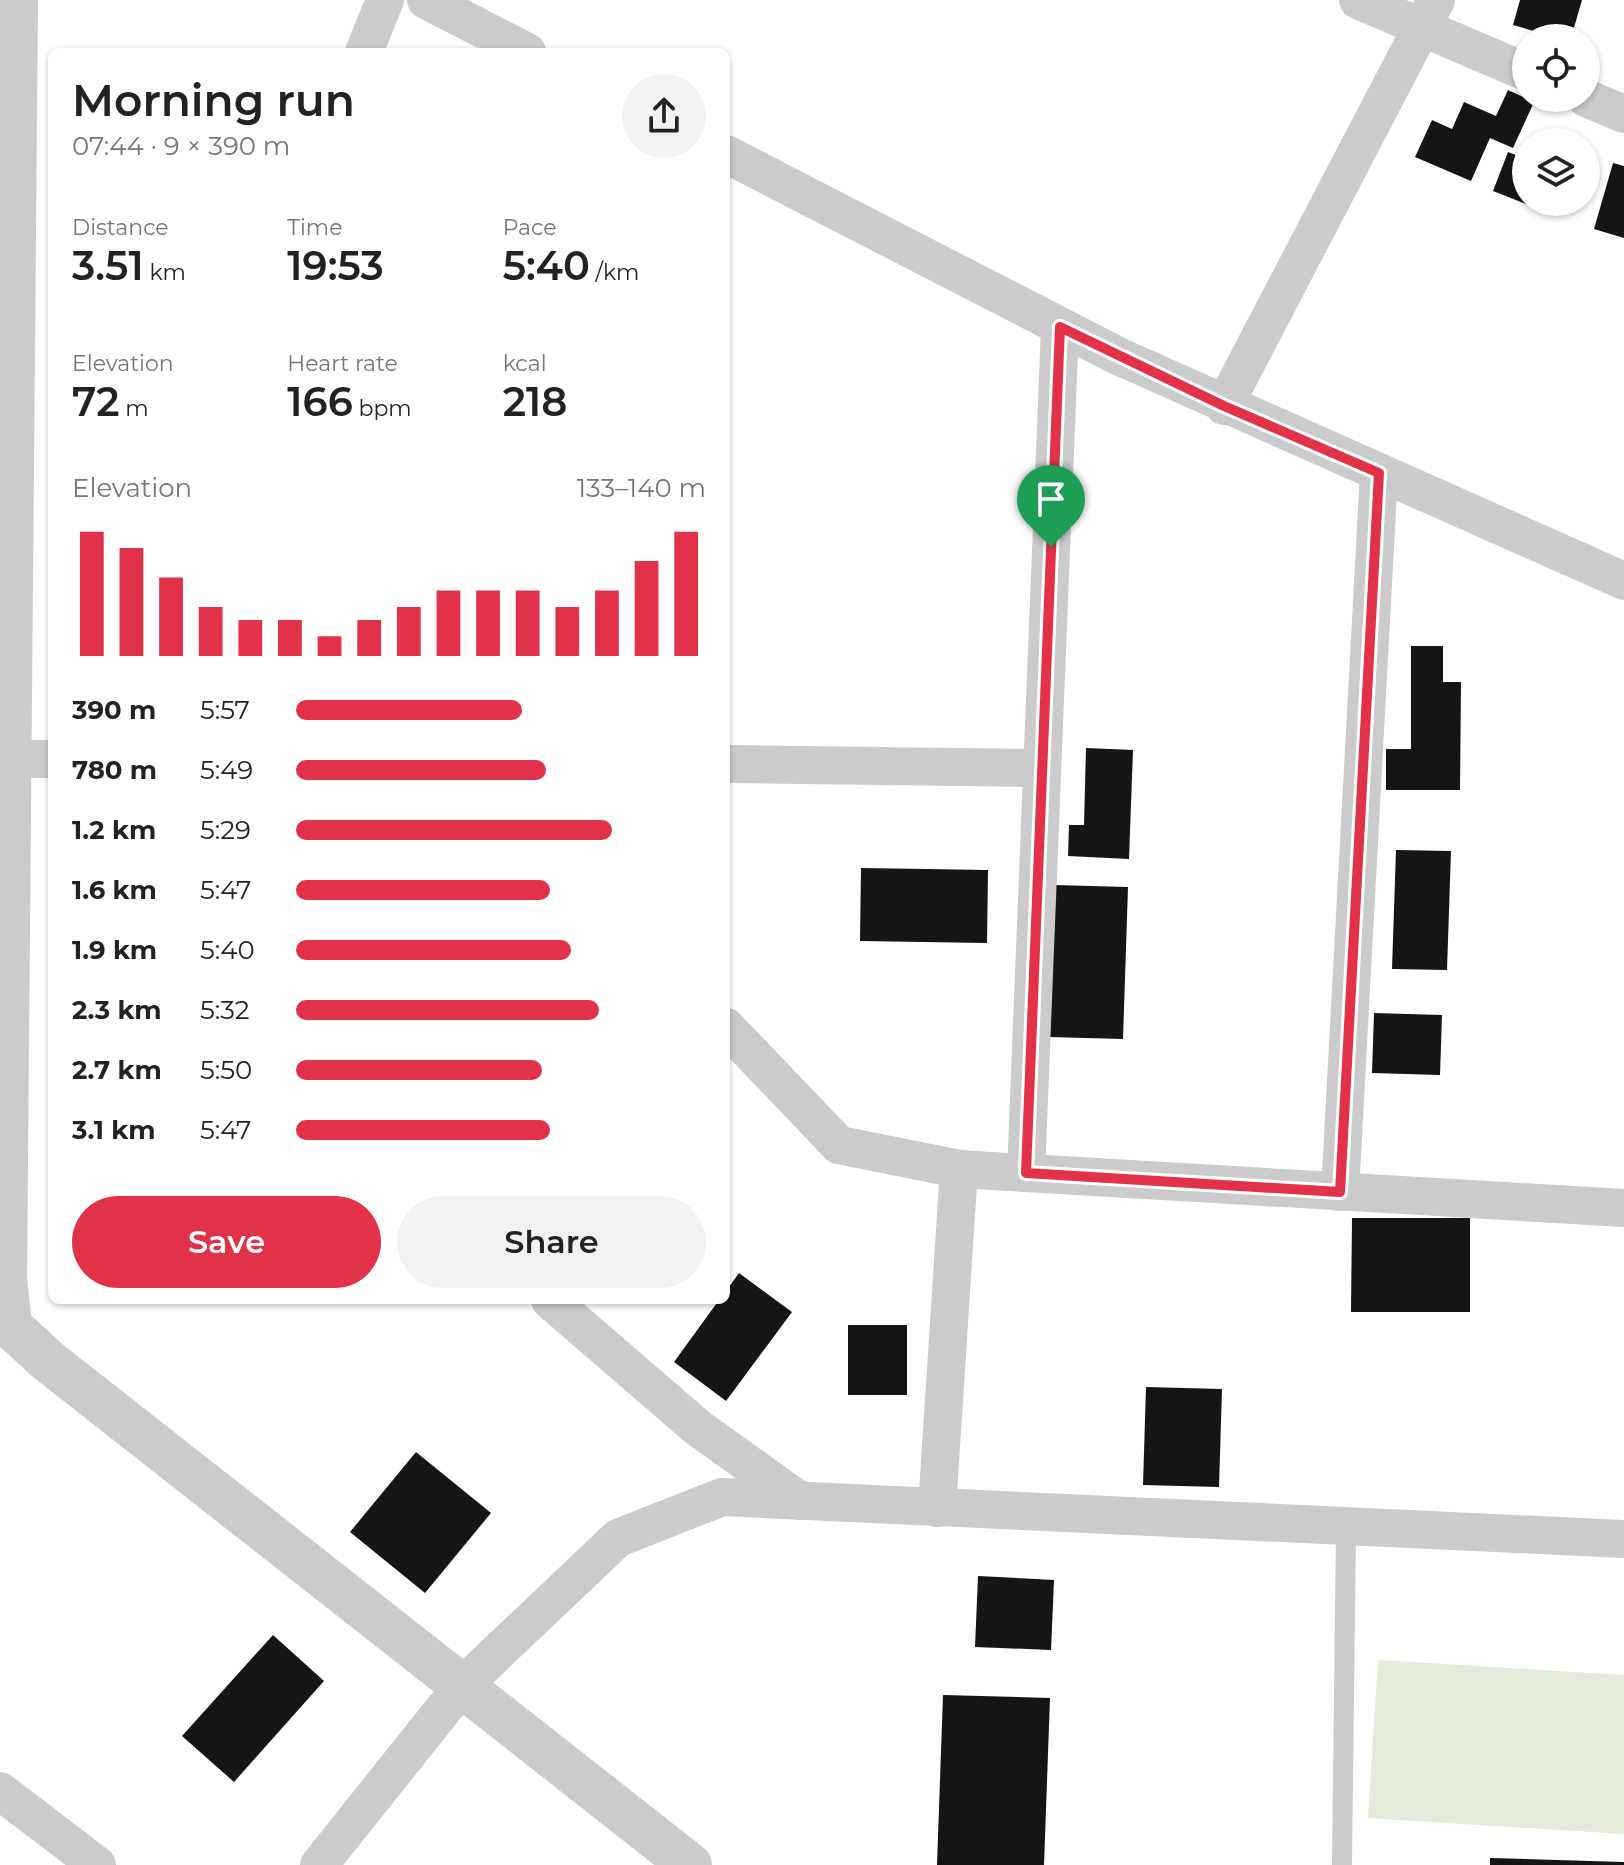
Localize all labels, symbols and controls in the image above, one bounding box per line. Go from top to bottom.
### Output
map controls [1512,24,1600,216]
button: locate [1512,24,1600,112]
text: Morning run [72,73,355,127]
button: share [622,74,706,158]
button: layers [1512,128,1600,216]
text: 07:44 · 9 × 390 m [72,130,290,162]
text: Distance [72,214,169,241]
text: Time [287,214,343,241]
text: Pace [503,214,557,241]
text: 3.51 [72,241,144,290]
text: 19:53 [287,241,384,290]
text: 5:40 [503,241,590,290]
text: km [144,259,186,286]
text: /km [590,259,639,286]
text: Elevation [72,350,174,377]
text: Heart rate [287,350,398,377]
text: kcal [503,350,547,377]
text: 72 [72,377,120,426]
text: 166 [287,377,353,426]
text: 218 [503,377,567,426]
text: m [120,395,149,422]
text: bpm [353,395,412,422]
pin [1017,465,1085,547]
text: Elevation [72,472,192,504]
text: 133–140 m [577,472,706,504]
icon: arrive [1029,477,1073,521]
text: 390 m [72,694,156,726]
text: 5:57 [200,694,250,726]
text: 780 m [72,754,157,786]
text: 5:49 [200,754,253,786]
text: 1.2 km [72,814,156,846]
text: 5:29 [200,814,251,846]
text: 1.6 km [72,874,157,906]
text: 5:47 [200,874,251,906]
text: 1.9 km [72,934,157,966]
text: 5:40 [200,934,255,966]
text: 2.3 km [72,994,162,1026]
text: 5:32 [200,994,250,1026]
text: 2.7 km [72,1054,162,1086]
text: 5:50 [200,1054,252,1086]
text: 3.1 km [72,1114,156,1146]
text: 5:47 [200,1114,251,1146]
button: Save [72,1196,381,1288]
button: Share [397,1196,706,1288]

